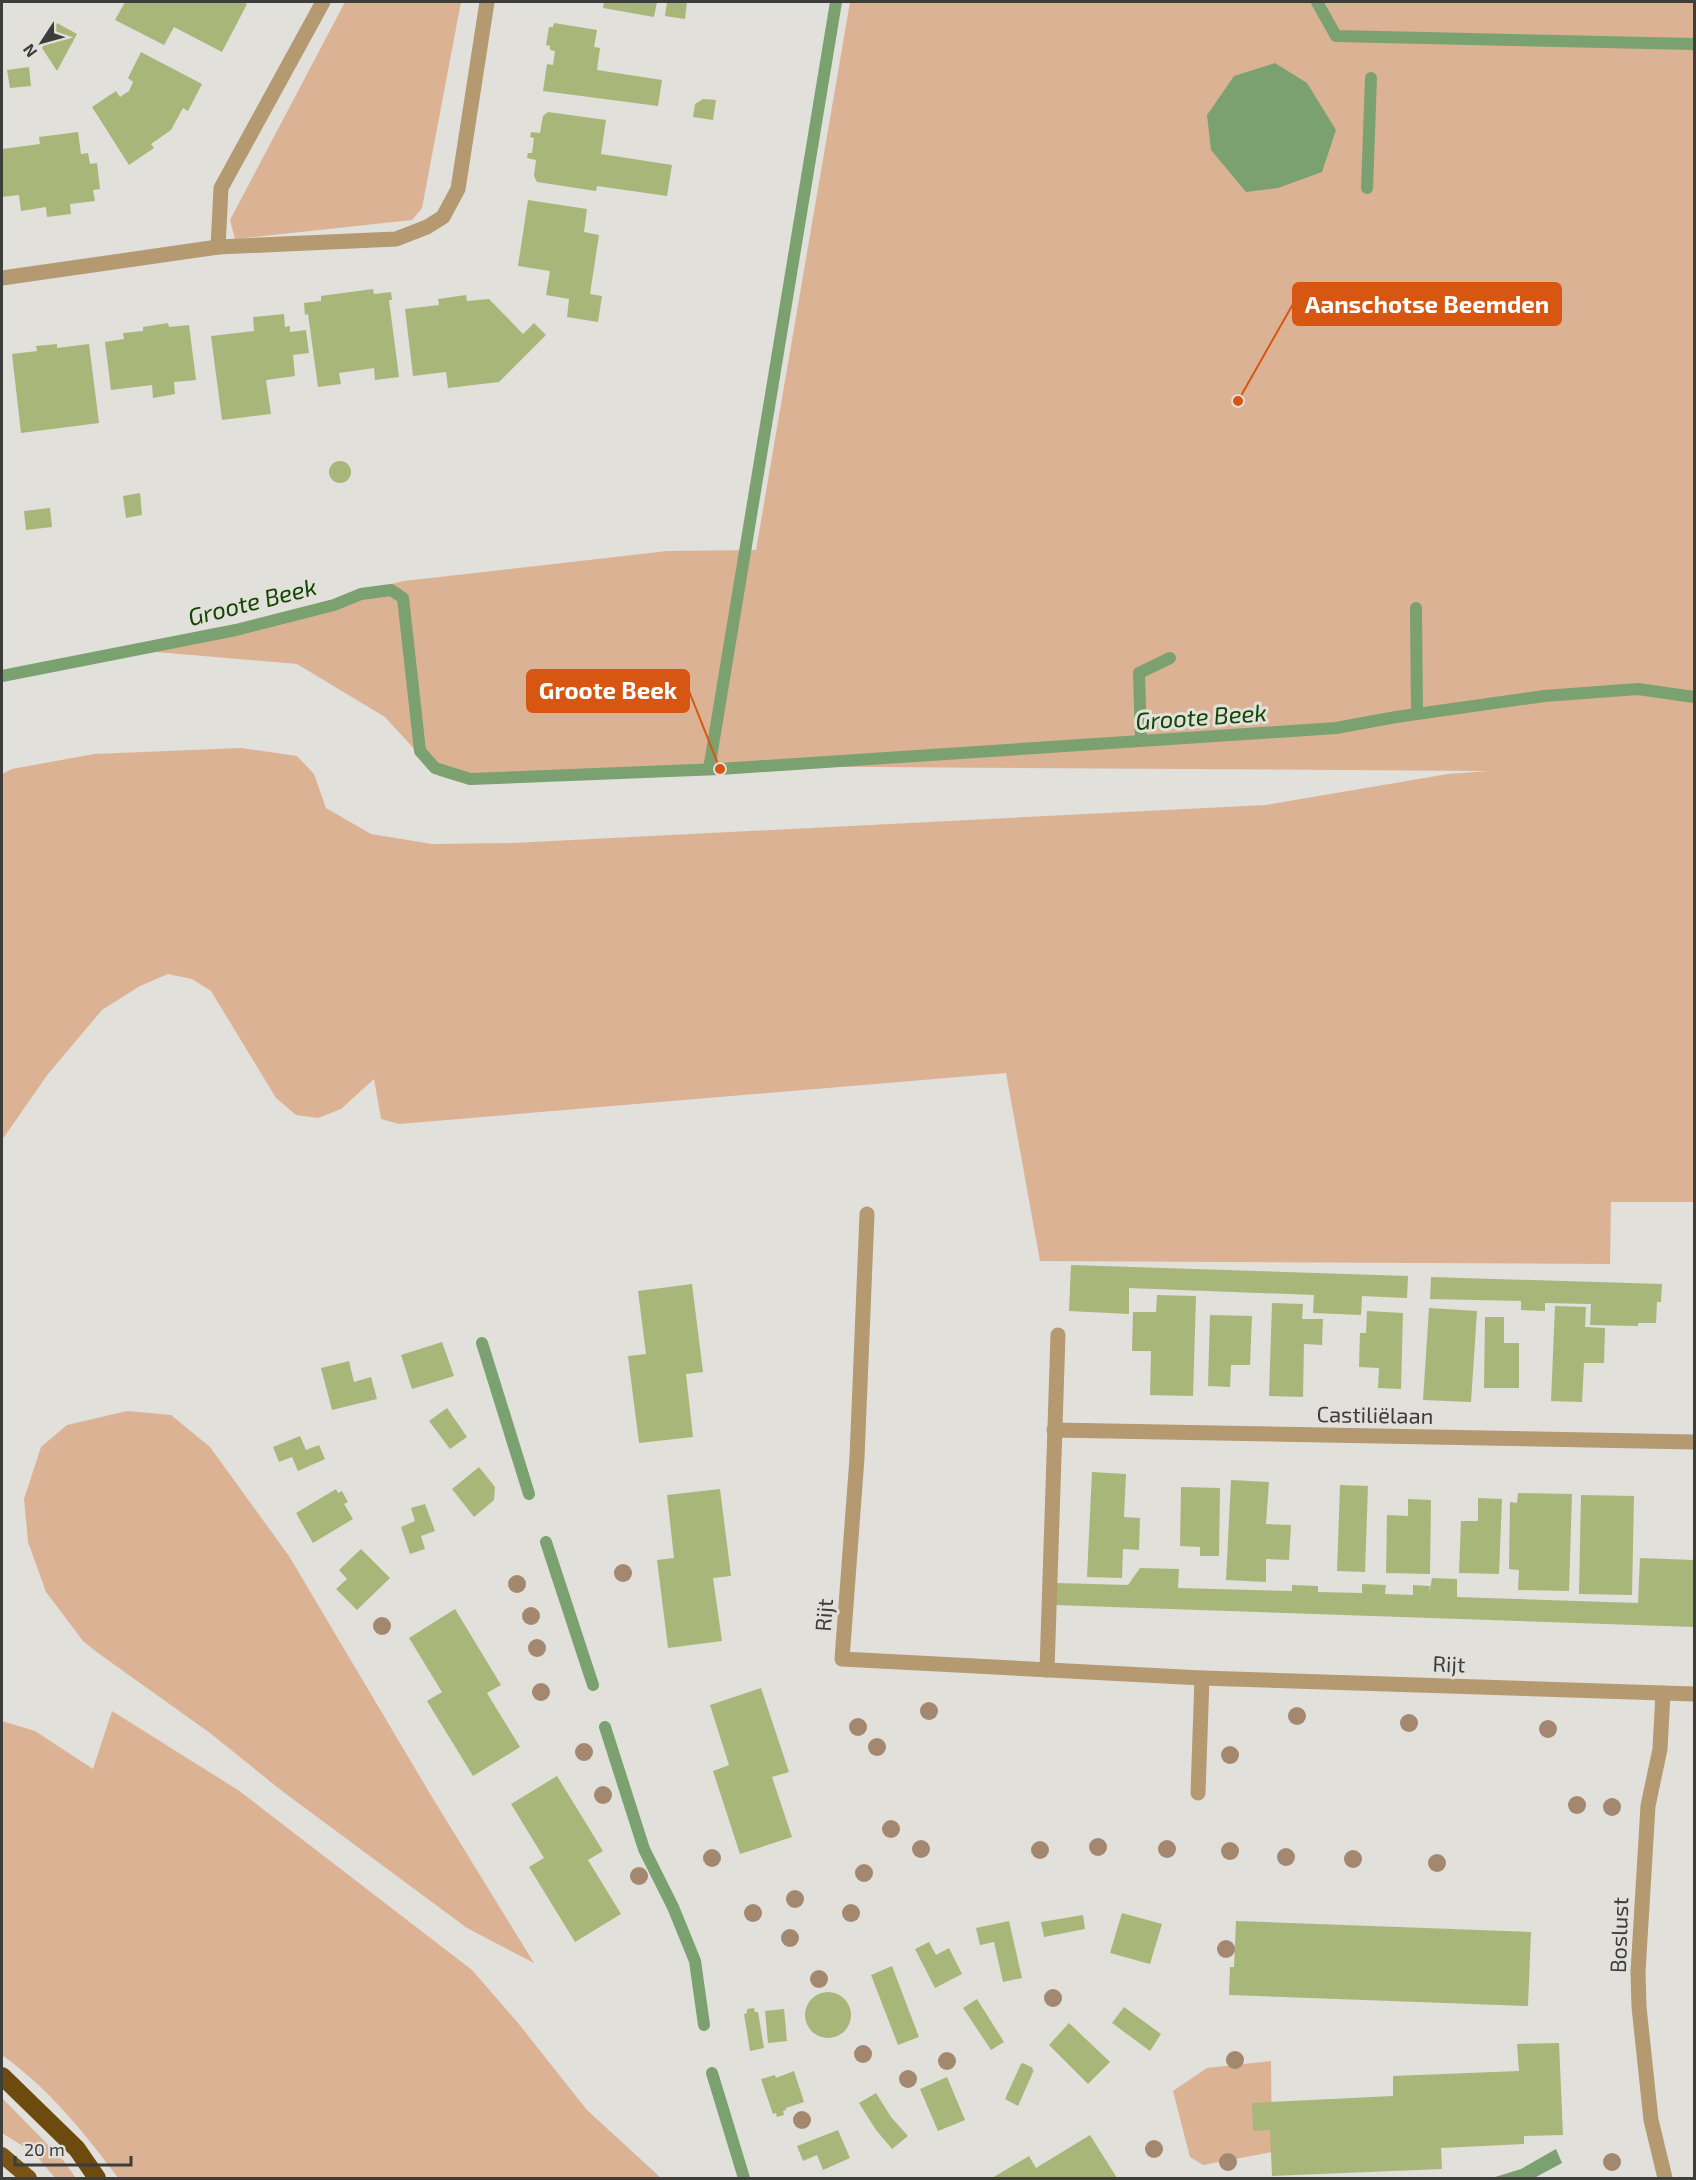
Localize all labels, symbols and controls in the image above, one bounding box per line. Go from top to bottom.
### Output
north arrow [12,12,72,72]
text: N [18,41,41,61]
callout: Aanschotse Beemden [1293,283,1561,325]
text: Aanschotse Beemden [1305,289,1549,318]
water label: Groote Beek [185,571,319,631]
callout: Groote Beek [527,670,689,712]
text: Groote Beek [539,675,678,704]
water label: Groote Beek [1134,697,1268,735]
street label: Castiliëlaan [1316,1400,1434,1428]
street label: Rijt [809,1598,838,1632]
street label: Rijt [1432,1649,1466,1678]
street label: Boslust [1604,1897,1632,1973]
scale bar [15,2129,130,2167]
text: 20 m [24,2138,65,2160]

